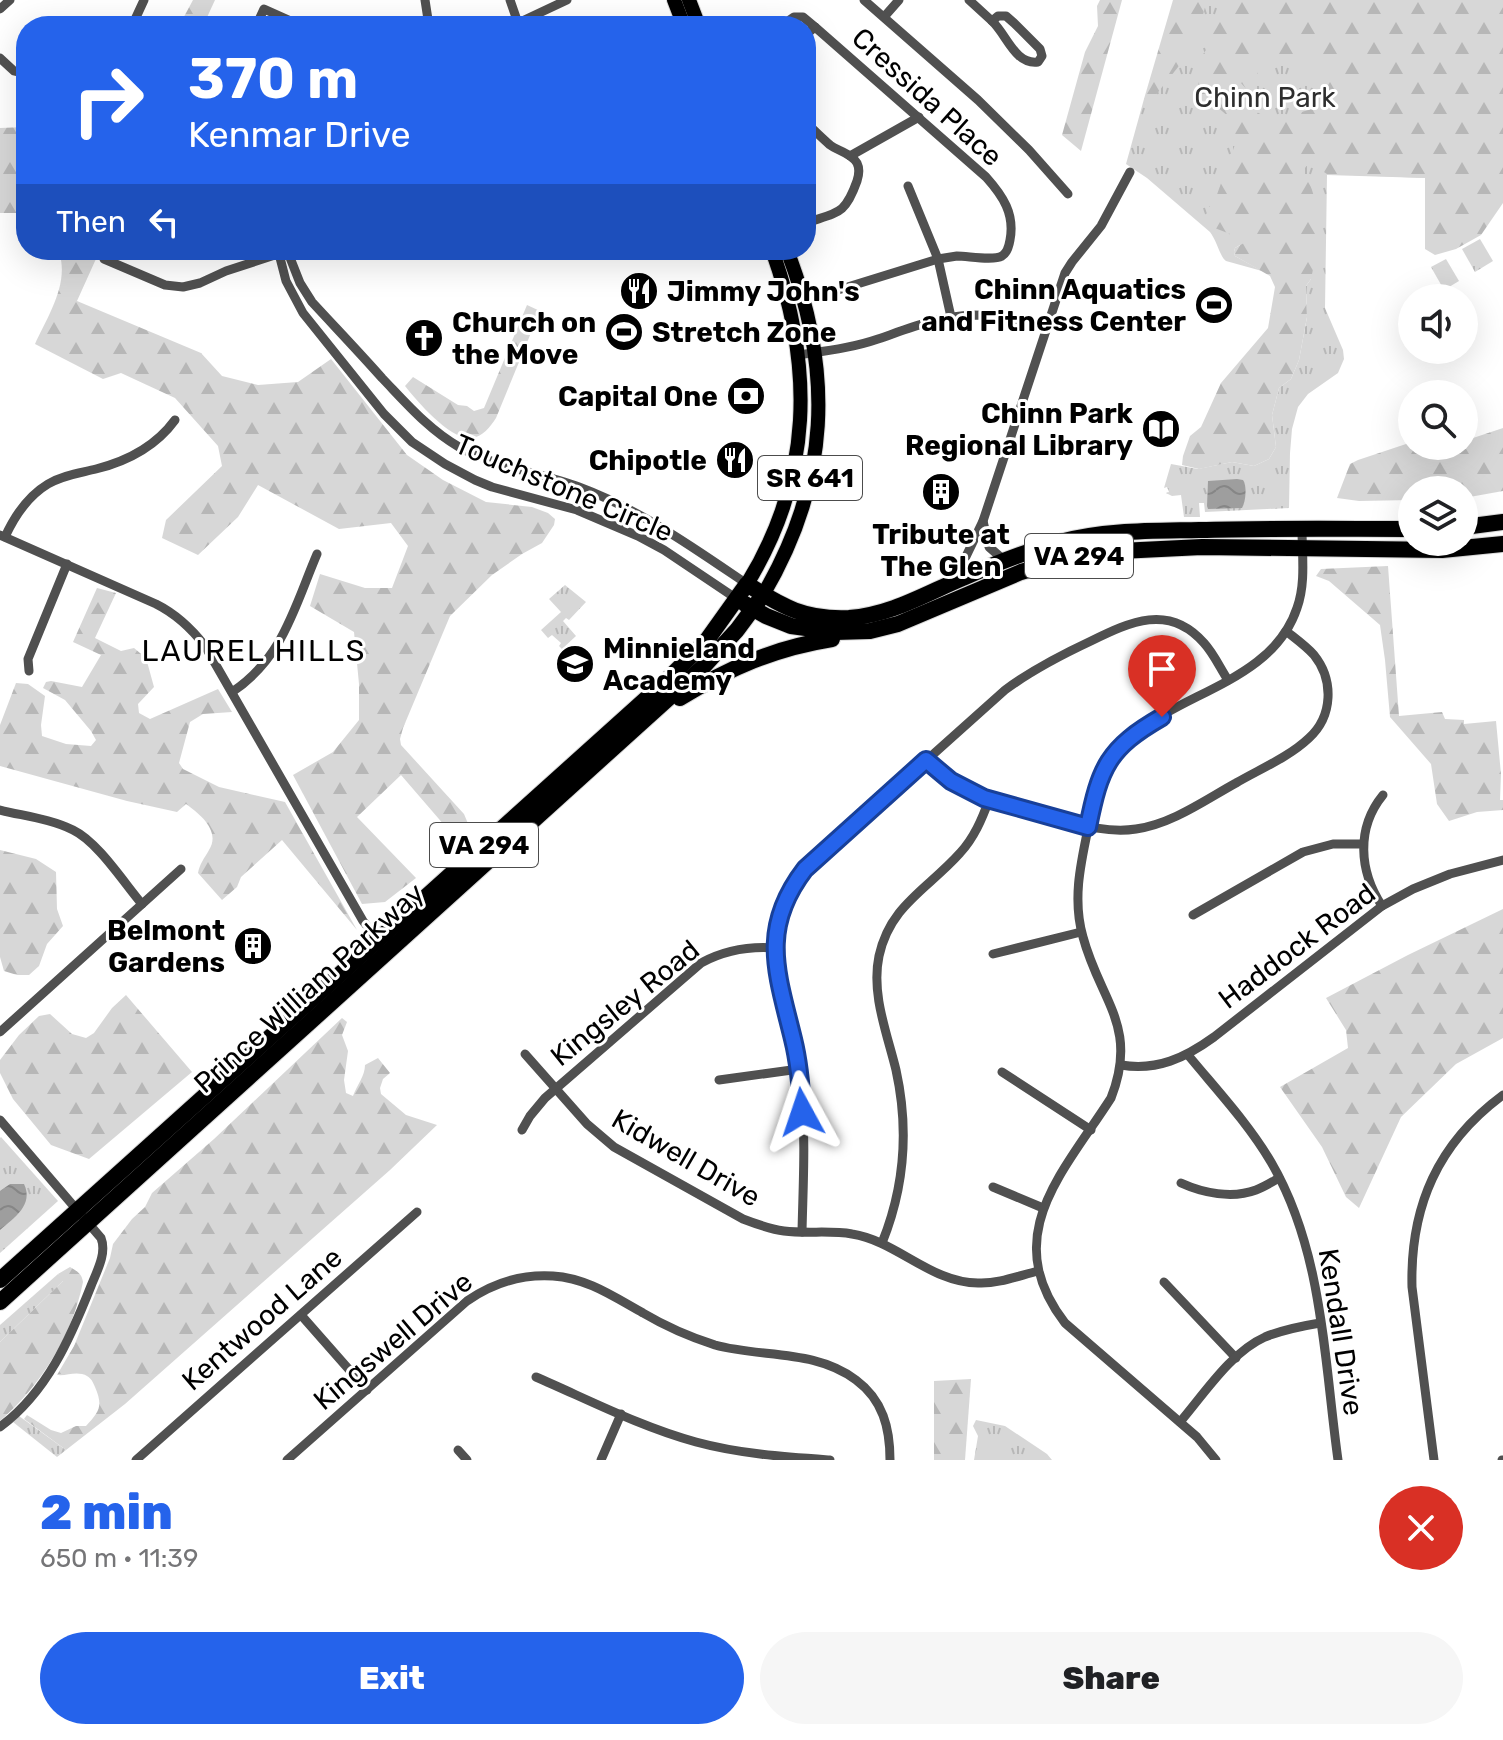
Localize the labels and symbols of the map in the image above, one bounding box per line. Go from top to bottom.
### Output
street label: Cressida Place [845,21,1009,173]
park label: Chinn Park [1194,81,1336,114]
restaurant icon: Jimmy John's [618,270,660,312]
place label: Chinn Aquatics and Fitness Center [921,273,1186,338]
place label: Jimmy John's [667,275,860,308]
sports icon: Chinn Aquatics and Fitness Center [1193,284,1235,326]
place label: Church on the Move [452,306,596,371]
sports icon: Stretch Zone [603,311,645,353]
place label: Stretch Zone [652,316,836,349]
church icon: Church on the Move [403,317,445,359]
bank icon: Capital One [725,375,767,417]
place label: Capital One [558,380,718,413]
place label: Chinn Park Regional Library [905,397,1134,462]
library icon: Chinn Park Regional Library [1140,408,1182,450]
street label: Touchstone Circle [450,427,678,549]
restaurant icon: Chipotle [714,439,756,481]
place label: Chipotle [589,444,707,477]
road number: SR 641 [758,456,862,500]
building icon: Tribute at The Glen [920,471,962,513]
place label: Tribute at The Glen [872,518,1010,583]
road number: VA 294 [1025,534,1133,578]
place label: Minnieland Academy [603,632,755,697]
district label: LAUREL HILLS [142,633,366,669]
pin [1128,635,1196,717]
school or university icon: Minnieland Academy [554,643,596,685]
road number: VA 294 [430,823,538,867]
street label: Prince William Parkway [187,876,431,1100]
street label: Haddock Road [1212,876,1382,1016]
place label: Belmont Gardens [107,914,225,979]
building icon: Belmont Gardens [232,925,274,967]
street label: Kingsley Road [544,933,706,1073]
position arrow [760,1070,844,1154]
street label: Kidwell Drive [606,1102,766,1214]
street label: Kentwood Lane [175,1241,349,1397]
street label: Kendall Drive [1312,1246,1370,1418]
street label: Kingswell Drive [307,1265,479,1417]

